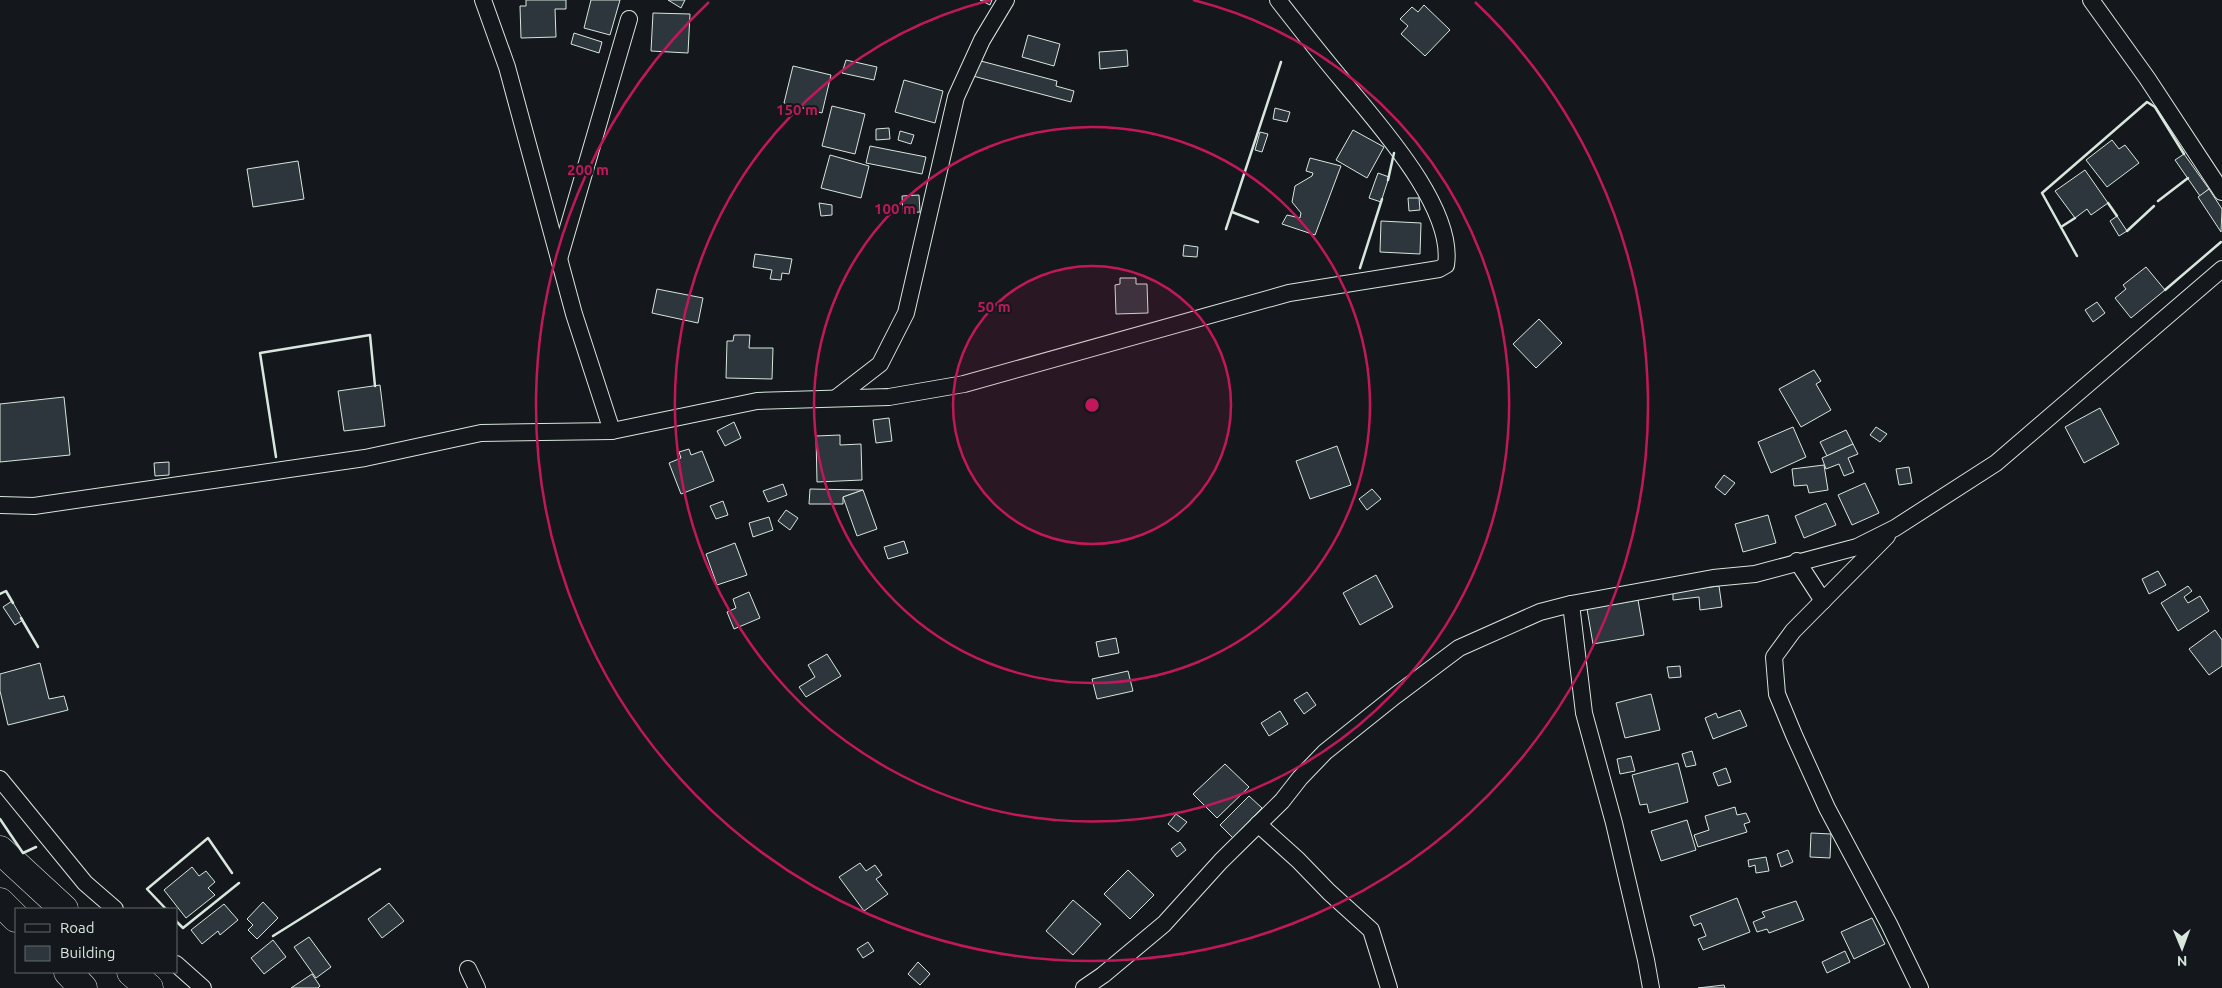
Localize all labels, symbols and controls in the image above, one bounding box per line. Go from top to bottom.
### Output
text: 150 m [776,101,818,118]
text: 200 m [567,161,609,178]
text: 100 m [874,200,916,217]
text: 50 m [977,298,1011,315]
centre of rings [1083,396,1101,414]
legend [15,908,178,973]
text: Road [60,919,95,936]
north arrow [2157,923,2207,973]
text: Building [60,944,115,961]
text: N [2177,953,2188,969]

